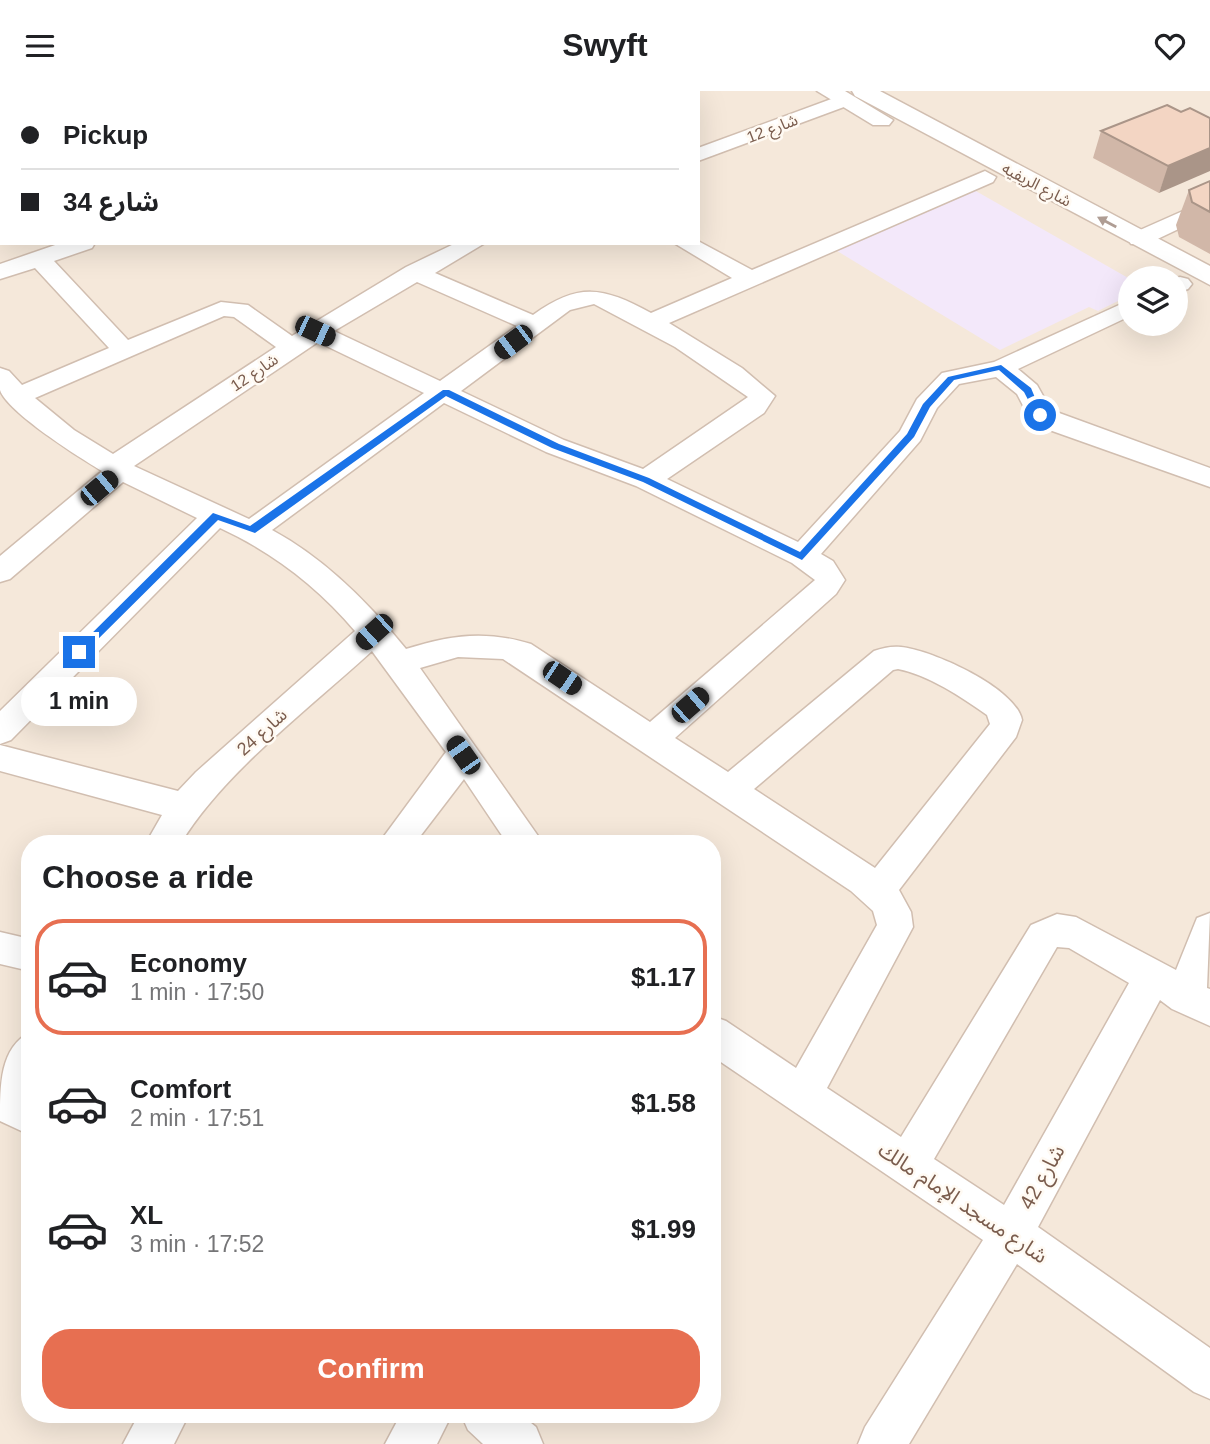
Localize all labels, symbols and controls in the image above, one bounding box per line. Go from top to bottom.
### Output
icon: menu [21,27,59,65]
text: Swyft [562,27,648,63]
icon: heart [1151,27,1189,65]
street label: شارع 12 [744,111,802,150]
text: Pickup [63,120,148,150]
street label: شارع الريفيه [997,159,1074,213]
text: شارع 34 [63,187,159,217]
one-way arrow [1097,216,1117,228]
map controls [1118,266,1188,336]
button: layers [1118,266,1188,336]
car [292,313,339,349]
car [490,321,537,363]
street label: شارع 12 [227,350,283,398]
route start [1024,399,1056,431]
car [77,466,122,510]
car [352,610,397,654]
route end [63,636,95,668]
car [539,658,586,698]
callout: 1 min [21,677,137,725]
car [668,683,713,727]
text: 1 min [49,688,109,714]
street label: شارع 24 [233,704,294,763]
car [443,732,484,778]
text: Choose a ride [42,859,254,895]
icon: car [46,946,109,1009]
text: Economy [130,948,247,978]
text: $1.17 [631,962,696,992]
text: 1 min · 17:50 [130,979,264,1005]
icon: car [46,1072,109,1135]
text: Comfort [130,1074,231,1104]
text: $1.58 [631,1088,696,1118]
text: 2 min · 17:51 [130,1105,264,1131]
street label: شارع مسجد الإمام مالك [872,1138,1052,1272]
street label: شارع 42 [1015,1141,1072,1215]
icon: car [46,1198,109,1261]
text: XL [130,1200,163,1230]
text: $1.99 [631,1214,696,1244]
text: 3 min · 17:52 [130,1231,264,1257]
button: Confirm [42,1329,700,1409]

